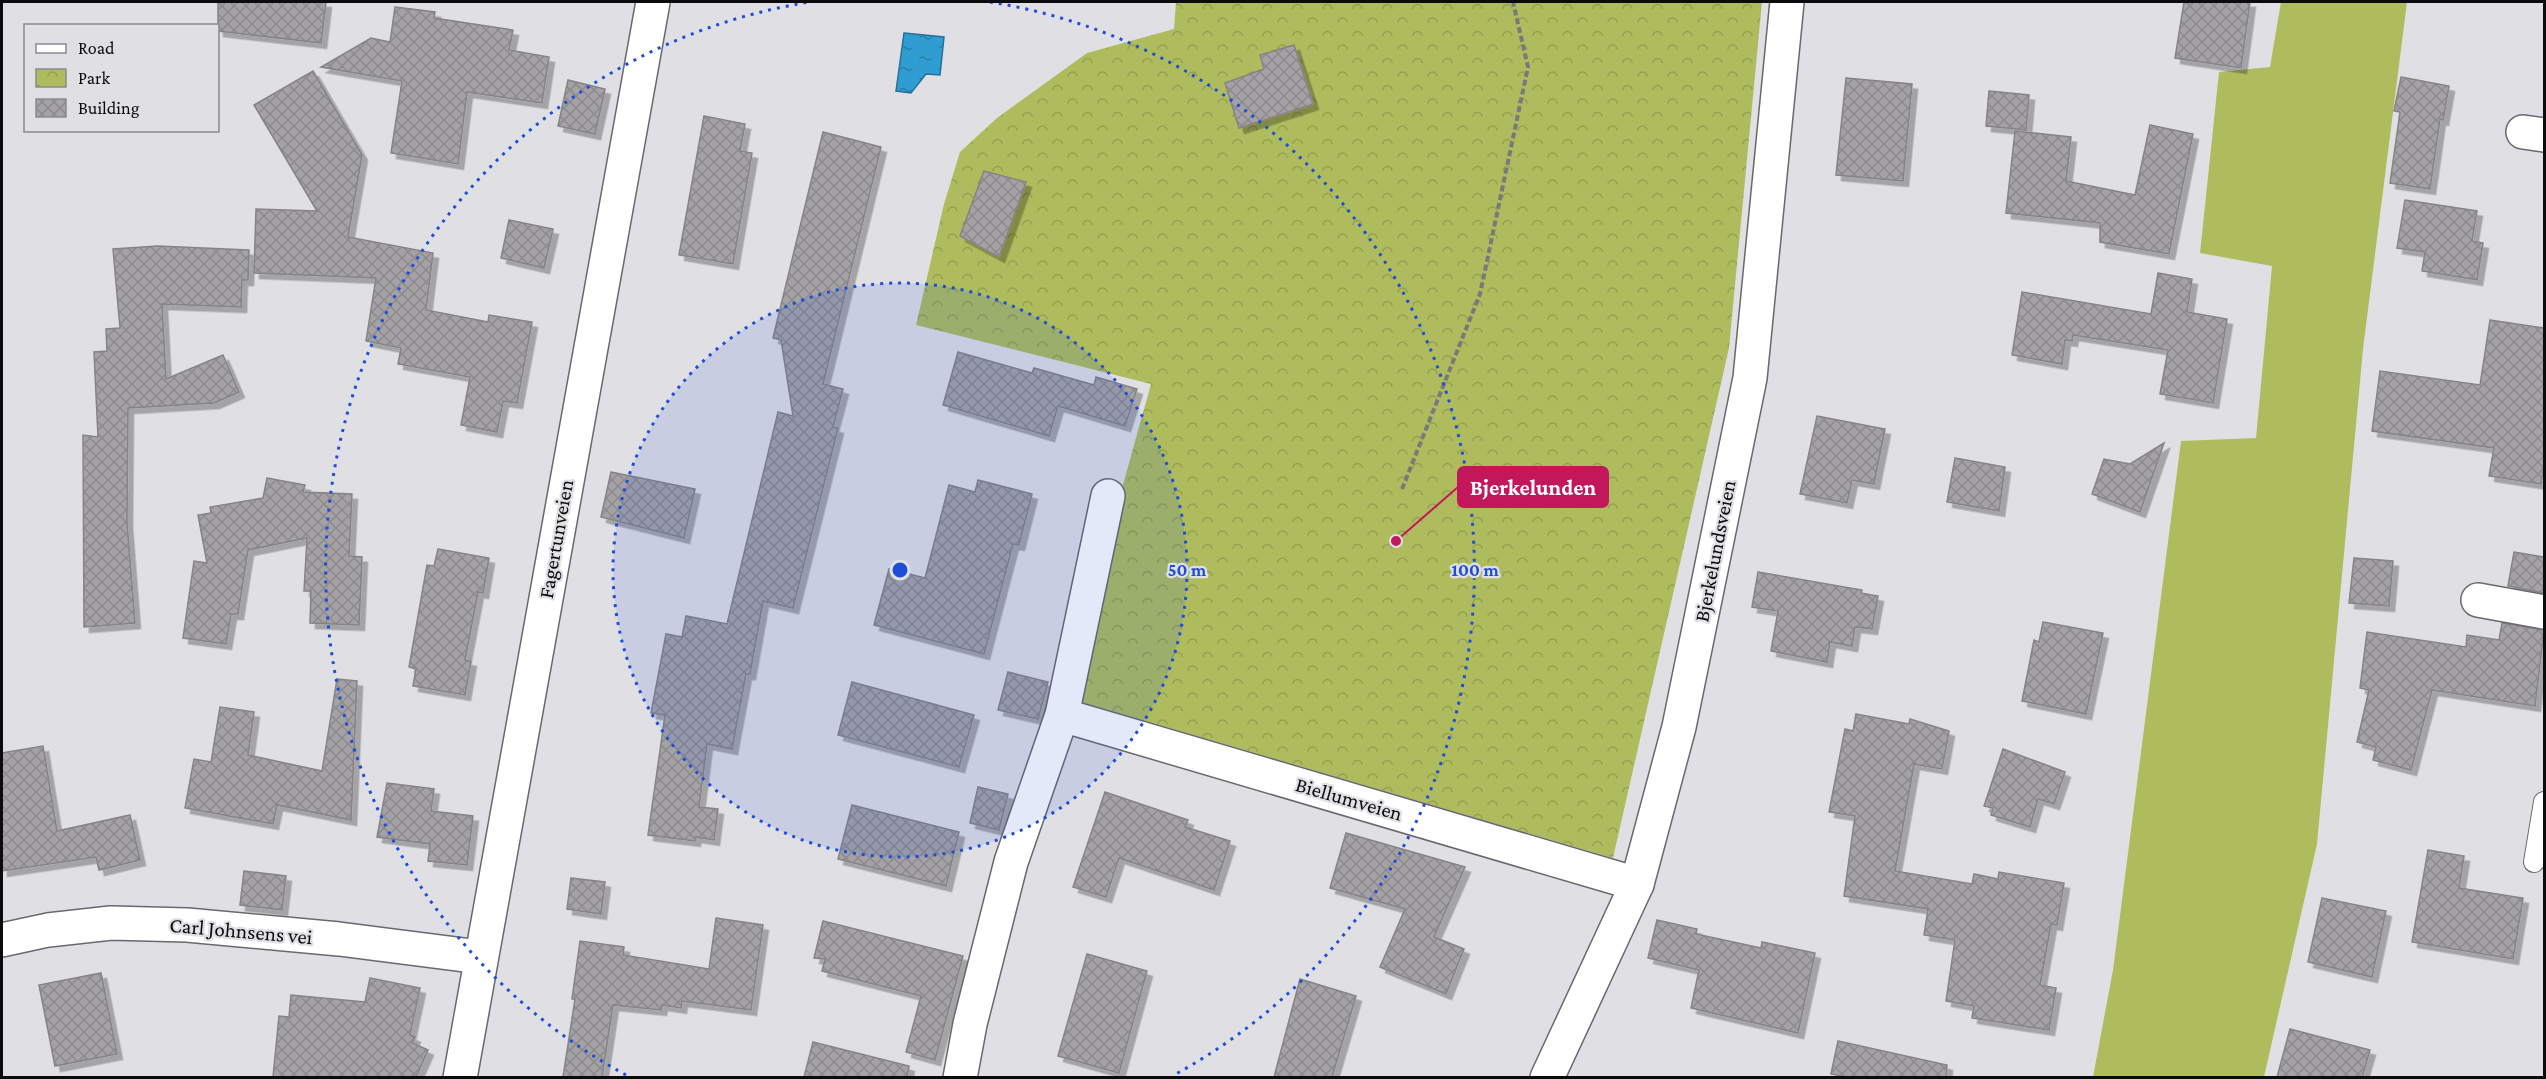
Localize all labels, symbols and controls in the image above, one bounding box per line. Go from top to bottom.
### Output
legend [24,24,219,132]
text: Road [78,38,115,58]
text: Park [78,68,110,88]
text: Building [78,98,140,118]
callout: Bjerkelunden [1458,467,1608,507]
text: Bjerkelunden [1470,475,1596,500]
street label: Fagertunveien [534,478,578,600]
street label: Bjerkelundsveien [1689,478,1741,624]
centre of rings [890,560,910,580]
text: 50 m [1168,560,1207,580]
text: 100 m [1451,560,1499,580]
street label: Biellumveien [1293,772,1405,826]
street label: Carl Johnsens vei [169,913,314,949]

